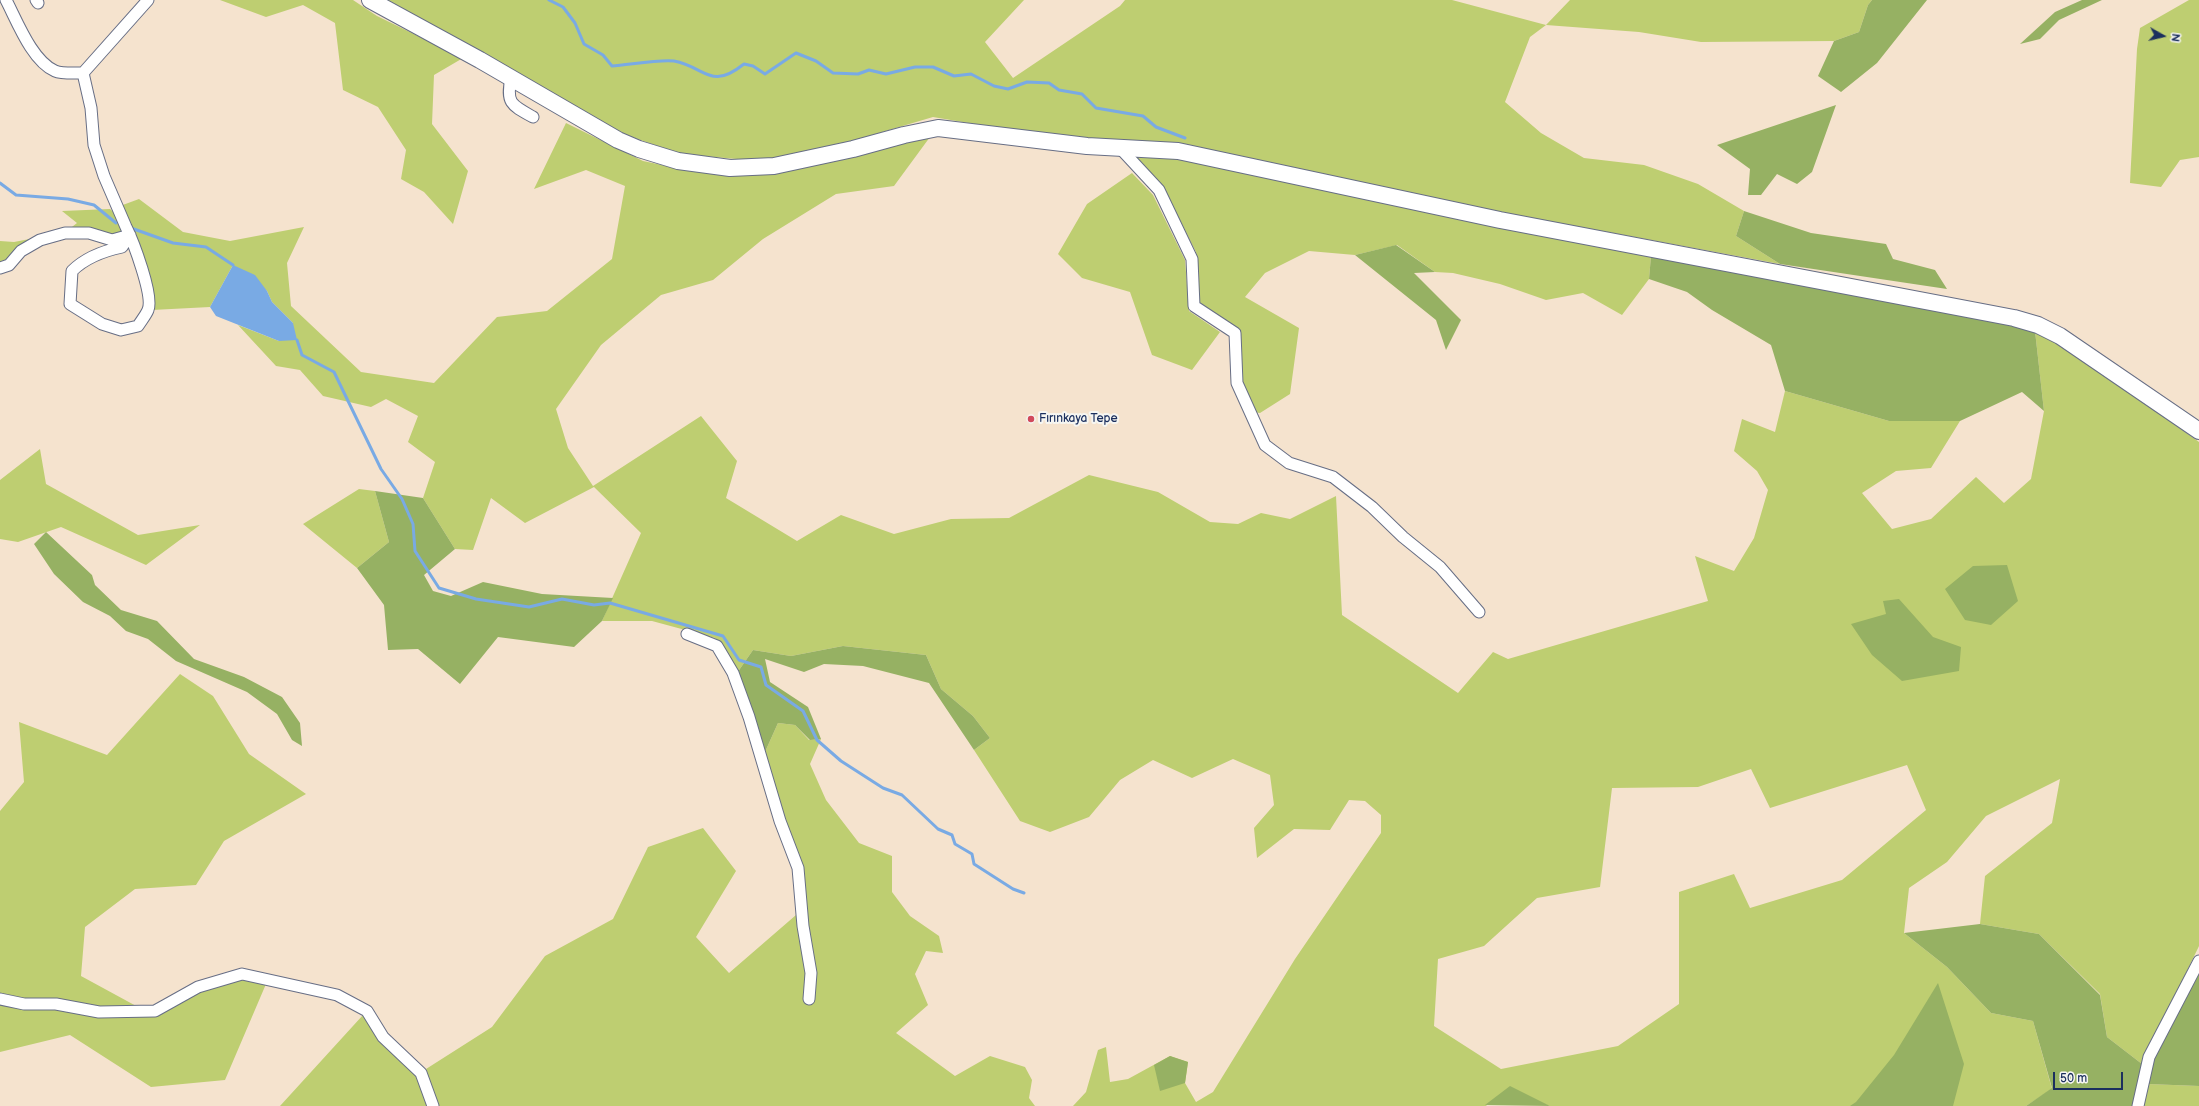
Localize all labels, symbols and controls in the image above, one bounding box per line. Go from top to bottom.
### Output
north arrow [2143,16,2183,56]
text: N [2168,33,2182,43]
place label: Fırınkaya Tepe [1039,412,1118,426]
marker: Fırınkaya Tepe [1026,414,1036,424]
scale bar [2055,1064,2125,1090]
text: 50 m [2060,1071,2087,1086]

